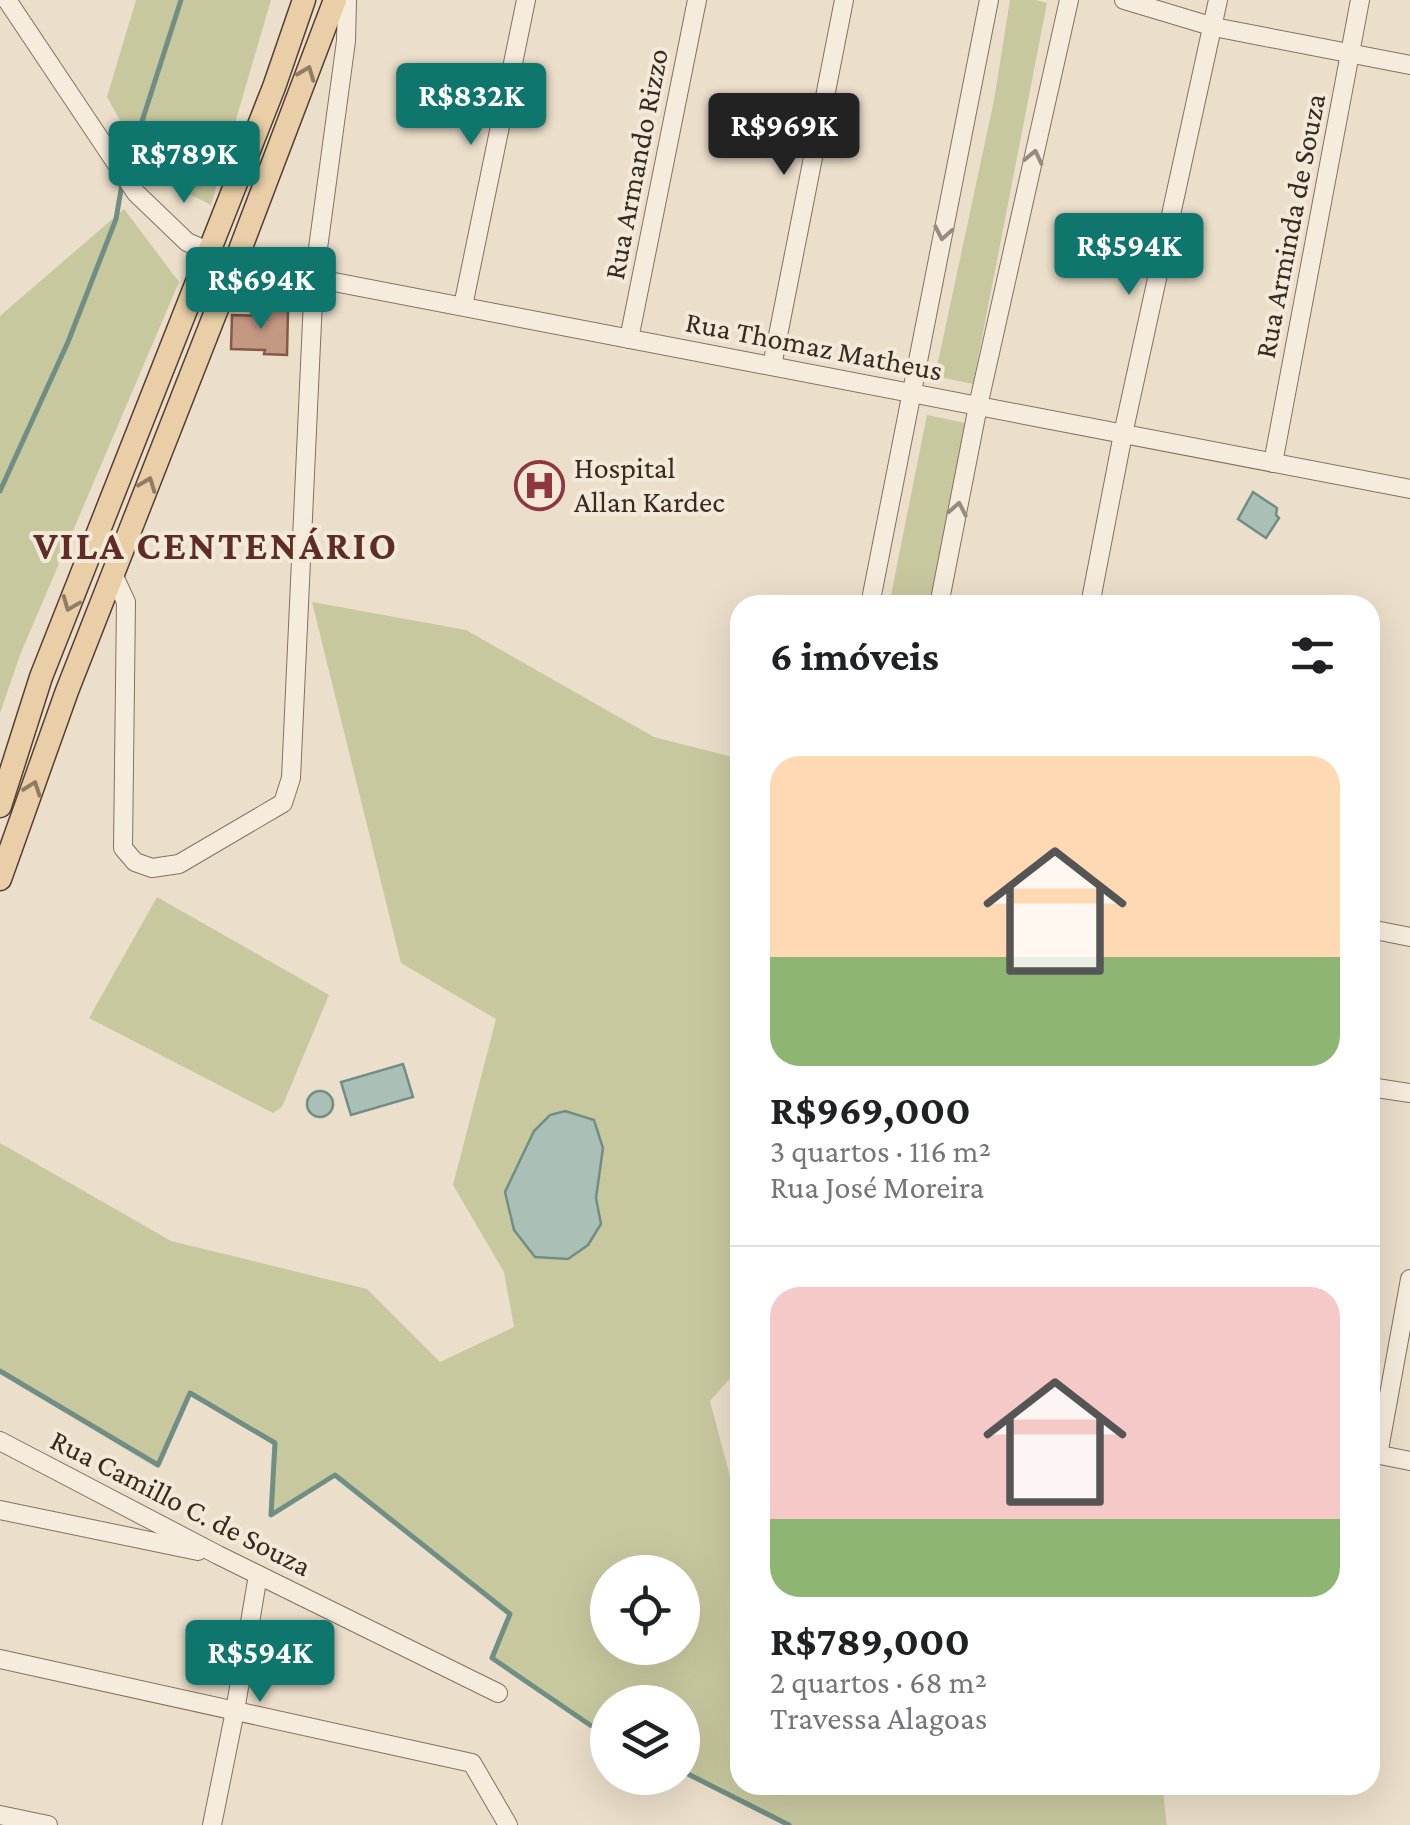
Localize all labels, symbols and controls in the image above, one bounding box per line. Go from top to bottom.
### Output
street label: Rua Armando Rizzo [597,46,674,282]
pin: R$832K [390,63,552,148]
one-way arrow [295,66,316,83]
text: R$832K [418,77,524,113]
street label: Rua Arminda de Souza [1248,91,1331,361]
pin: R$969K [703,93,865,178]
text: R$969K [730,107,838,143]
pin: R$789K [103,121,265,206]
text: R$789K [131,135,237,171]
one-way arrow [1022,149,1043,166]
pin: R$594K [1048,213,1210,298]
one-way arrow [934,224,955,241]
text: R$594K [1076,227,1182,263]
pin: R$694K [180,247,342,332]
text: R$694K [208,261,314,297]
street label: Rua Thomaz Matheus [683,304,945,387]
place label: Hospital Allan Kardec [574,451,725,518]
hospital icon: Hospital Allan Kardec [513,459,565,511]
one-way arrow [137,476,157,494]
one-way arrow [947,501,968,518]
district label: VILA CENTENÁRIO [32,523,399,568]
one-way arrow [62,594,82,612]
icon: filters [1285,628,1340,683]
text: 6 imóveis [770,632,939,679]
one-way arrow [21,780,42,797]
icon: home [965,821,1145,1001]
text: R$969,000 [770,1086,971,1133]
text: 3 quartos · 116 m² [770,1133,991,1169]
text: Rua José Moreira [770,1169,984,1205]
icon: home [965,1352,1145,1532]
street label: Rua Camillo C. de Souza [46,1423,317,1583]
map controls [590,1555,700,1795]
button: locate [590,1555,700,1665]
text: R$789,000 [770,1617,970,1664]
pin: R$594K [179,1620,341,1705]
text: R$594K [207,1634,313,1670]
text: 2 quartos · 68 m² [770,1664,987,1700]
button: layers [590,1685,700,1795]
text: Travessa Alagoas [770,1700,987,1736]

